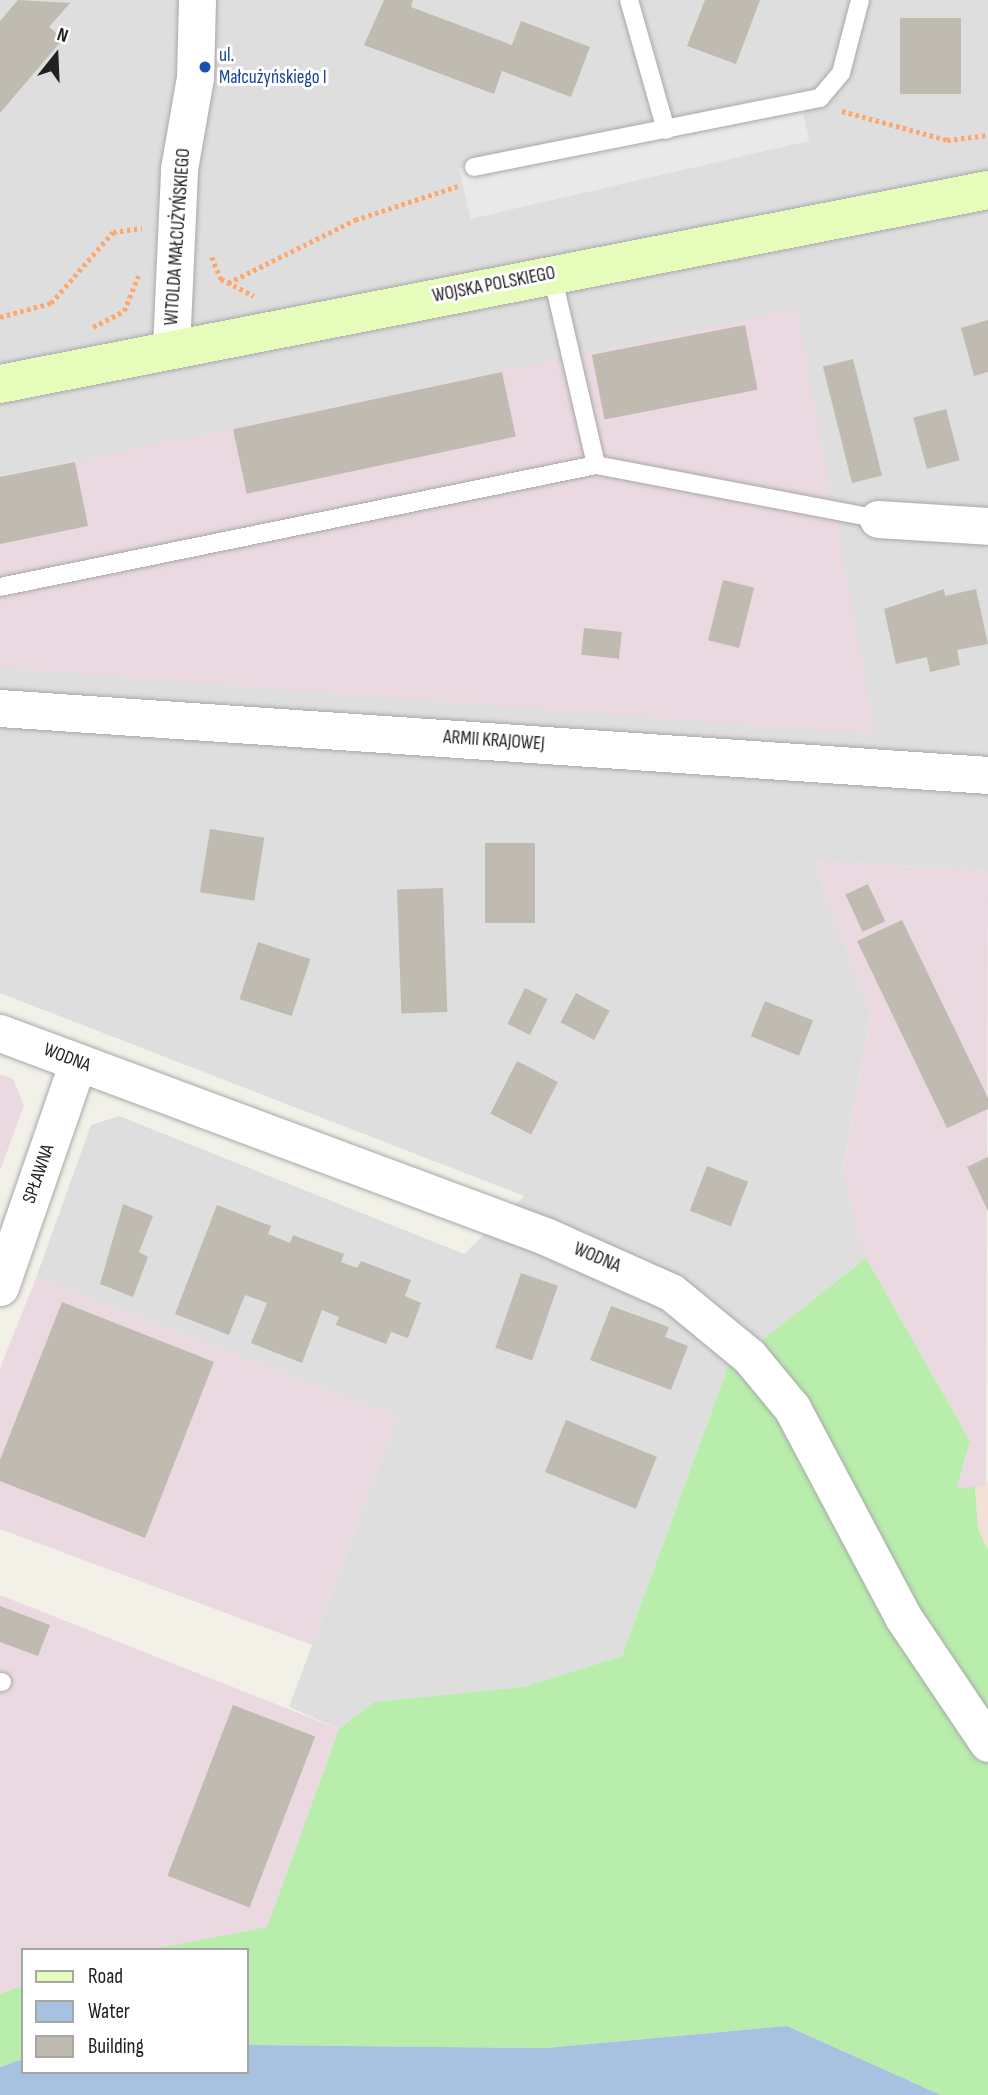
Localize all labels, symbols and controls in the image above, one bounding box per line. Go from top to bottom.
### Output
north arrow [21,21,91,91]
text: N [54,23,71,48]
place label: ul. Małcużyńskiego I [219,45,327,89]
marker: ul. Małcużyńskiego I [197,59,213,75]
street label: WITOLDA MAŁCUŻYŃSKIEGO [160,148,196,326]
street label: WOJSKA POLSKIEGO [431,262,557,308]
street label: ARMII KRAJOWEJ [443,726,545,756]
street label: WODNA [40,1039,94,1077]
street label: SPŁAWNA [18,1141,60,1207]
street label: WODNA [570,1238,624,1278]
legend [21,1948,248,2074]
text: Road [88,1964,123,1989]
text: Water [88,1999,130,2024]
text: Building [88,2034,144,2059]

